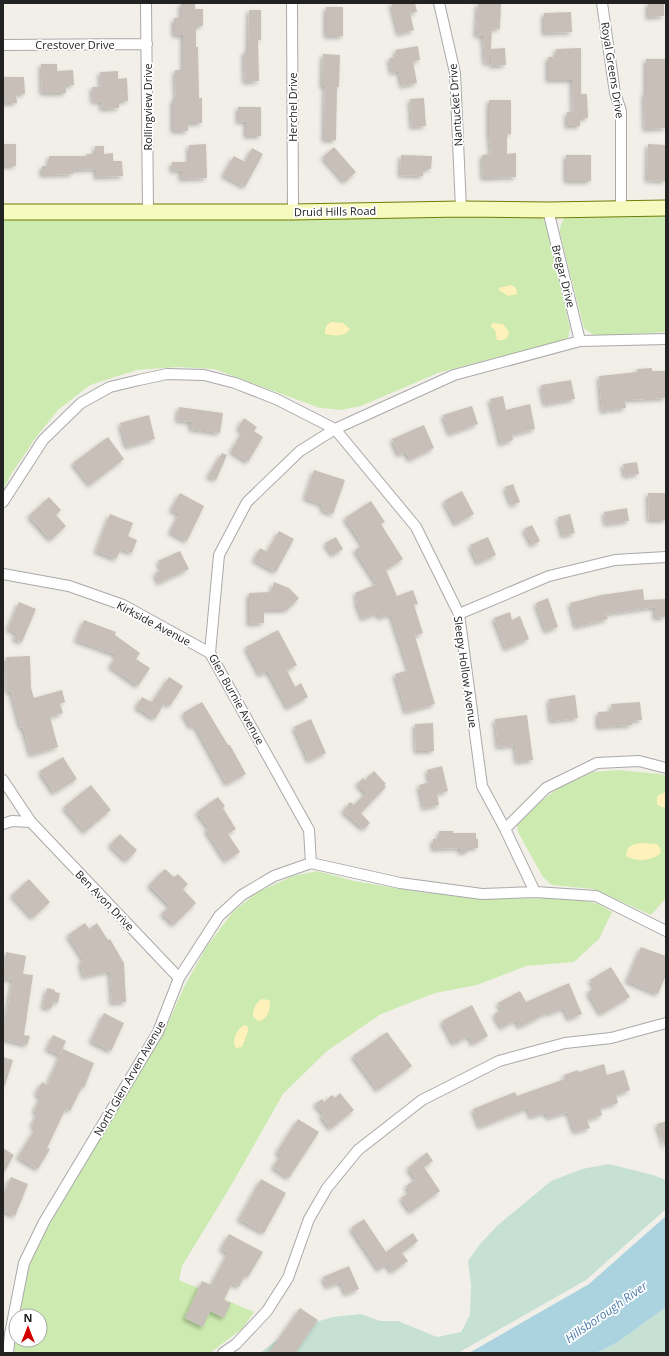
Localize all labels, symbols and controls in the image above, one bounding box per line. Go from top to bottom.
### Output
street label: Royal Greens Drive [598,21,628,119]
street label: Crestover Drive [35,37,115,52]
street label: Rollingview Drive [140,63,155,151]
street label: Nantucket Drive [445,63,465,147]
street label: Herchel Drive [285,72,300,142]
street label: Druid Hills Road [294,203,376,219]
street label: Bregar Drive [549,243,579,309]
street label: Kirkside Avenue [114,597,194,649]
street label: Sleepy Hollow Avenue [451,615,481,729]
street label: Glen Burnie Avenue [206,651,268,747]
street label: Ben Avon Drive [72,867,138,933]
street label: North Glen Arven Avenue [90,1018,168,1138]
water label: Hillsborough River [561,1277,652,1347]
north arrow [8,1308,48,1348]
text: N [24,1310,32,1325]

